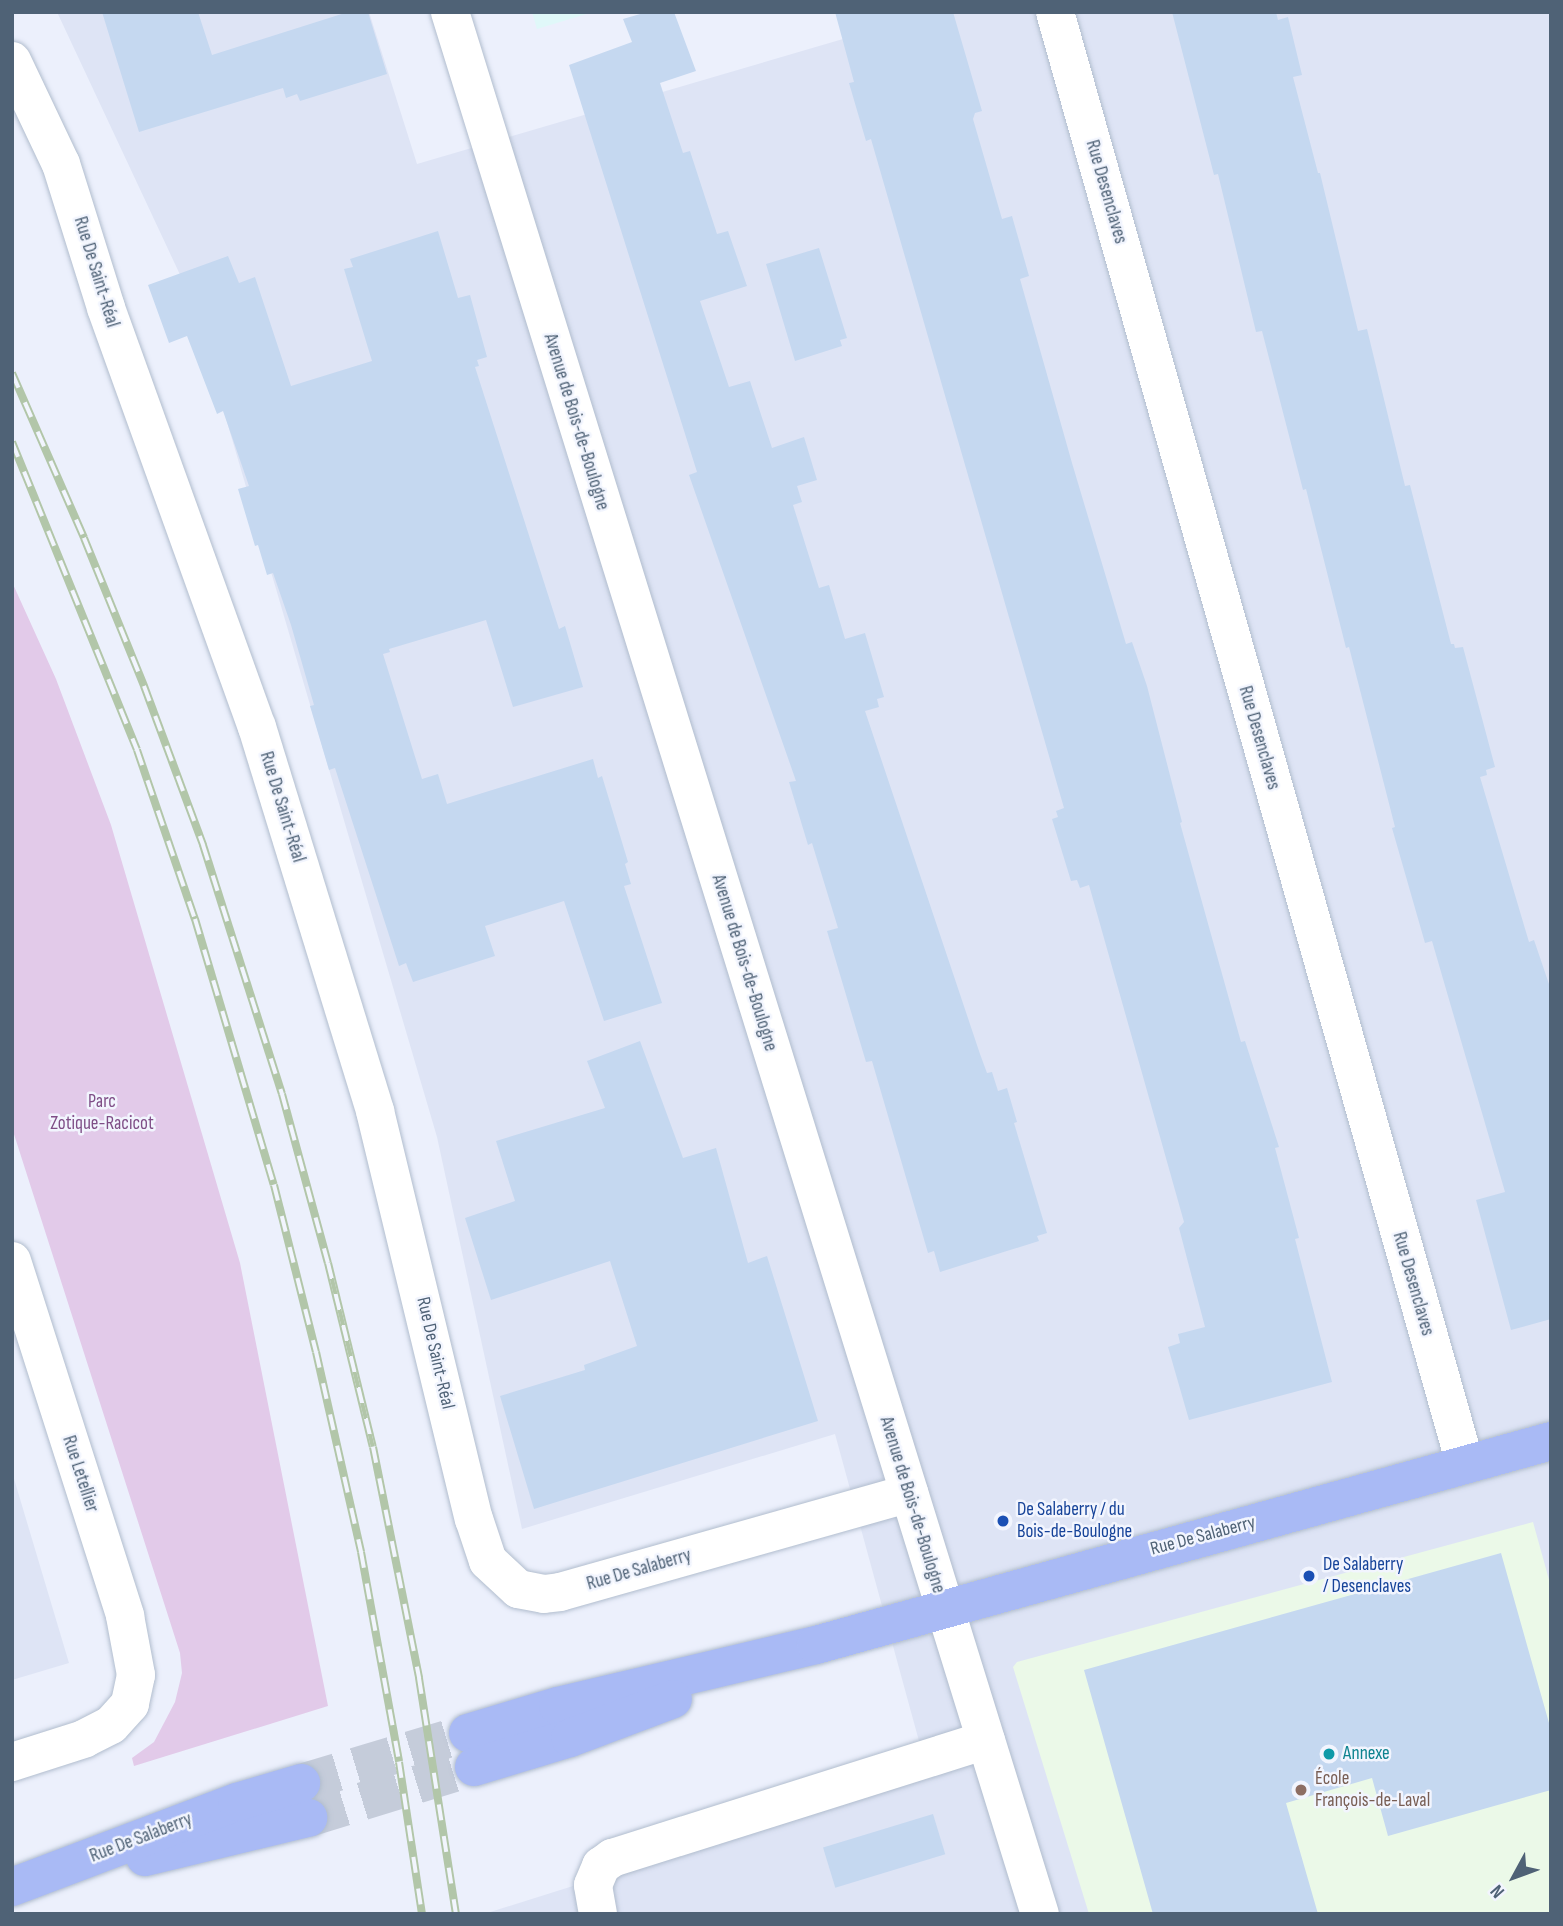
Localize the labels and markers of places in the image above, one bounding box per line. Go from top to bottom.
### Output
place label: De Salaberry / du Bois-de-Boulogne [1017,1499,1132,1543]
marker: De Salaberry / du Bois-de-Boulogne [995,1513,1011,1529]
place label: De Salaberry / Desenclaves [1323,1554,1411,1598]
marker: De Salaberry / Desenclaves [1301,1568,1317,1584]
place label: Annexe [1343,1743,1390,1765]
marker: Annexe [1321,1746,1337,1762]
place label: École François-de-Laval [1315,1768,1430,1812]
marker: École François-de-Laval [1293,1782,1309,1798]

